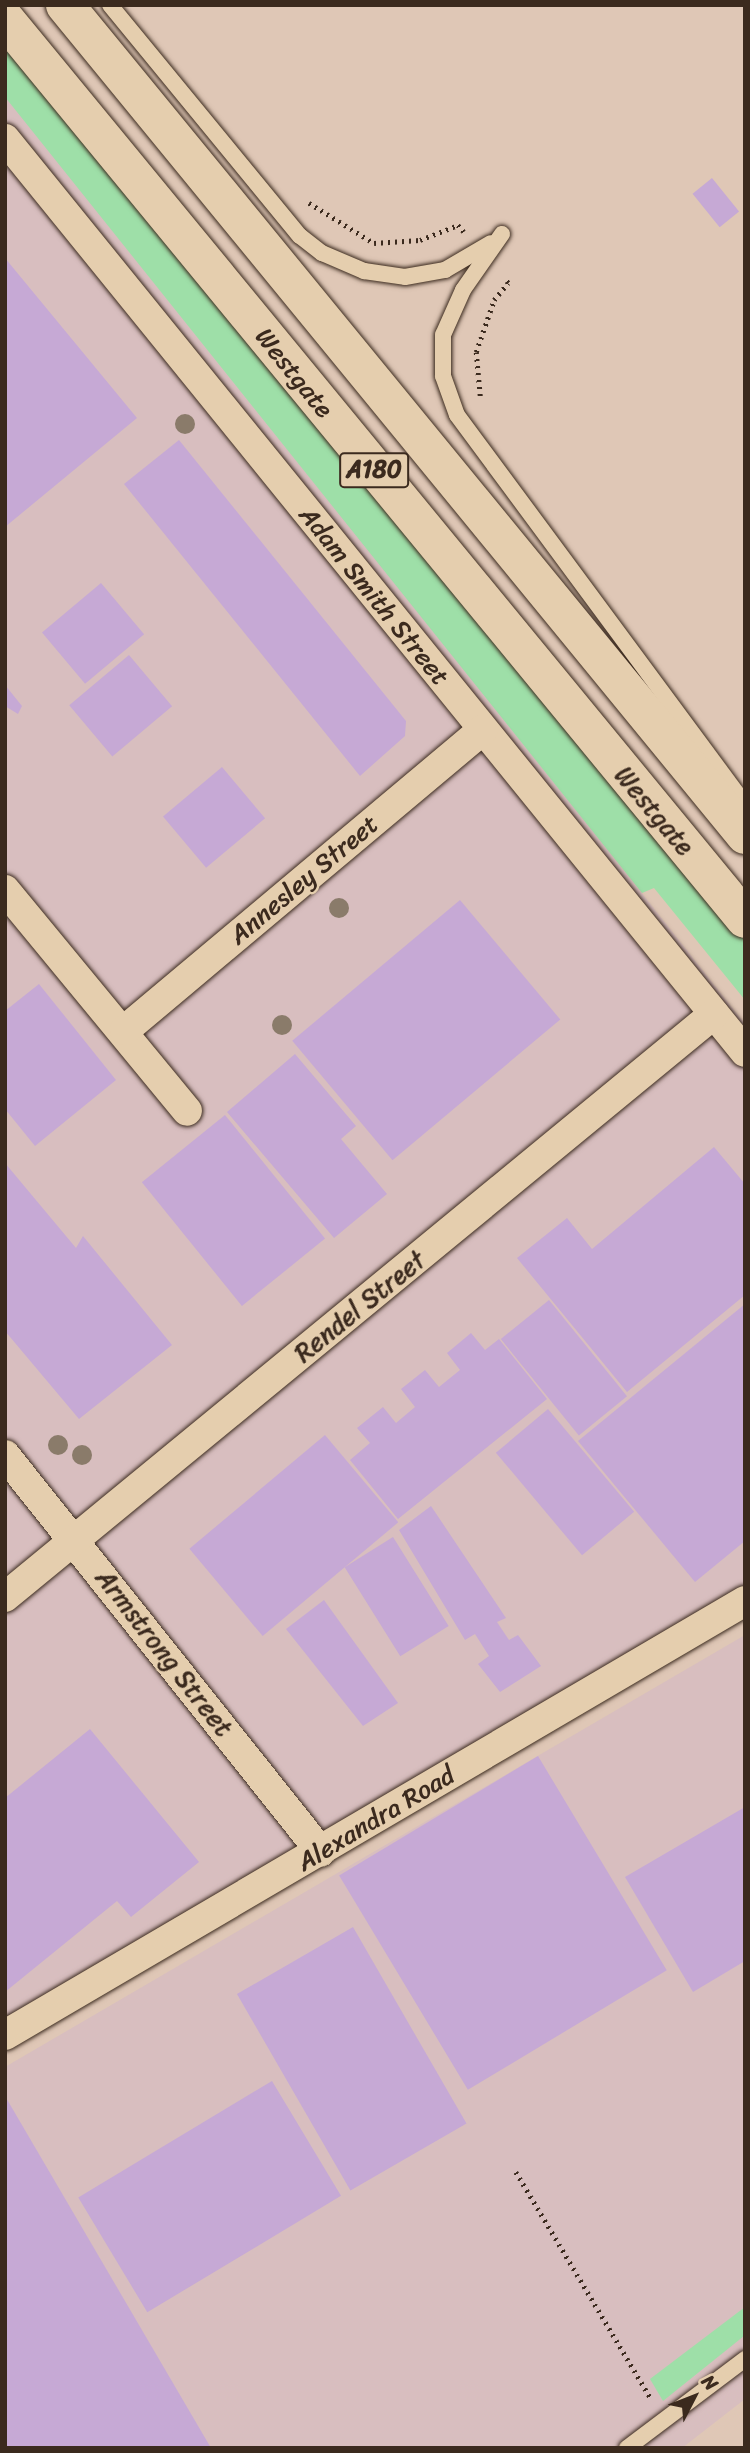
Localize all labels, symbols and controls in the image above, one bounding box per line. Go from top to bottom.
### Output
street label: Westgate [248,322,340,424]
road number: A180 [339,449,409,490]
street label: Adam Smith Street [292,500,456,692]
street label: Westgate [608,760,700,862]
street label: Annesley Street [223,808,385,952]
street label: Rendel Street [288,1245,432,1369]
street label: Armstrong Street [89,1563,239,1743]
street label: Alexandra Road [292,1760,460,1878]
north arrow [659,2362,729,2432]
text: N [693,2367,727,2399]

